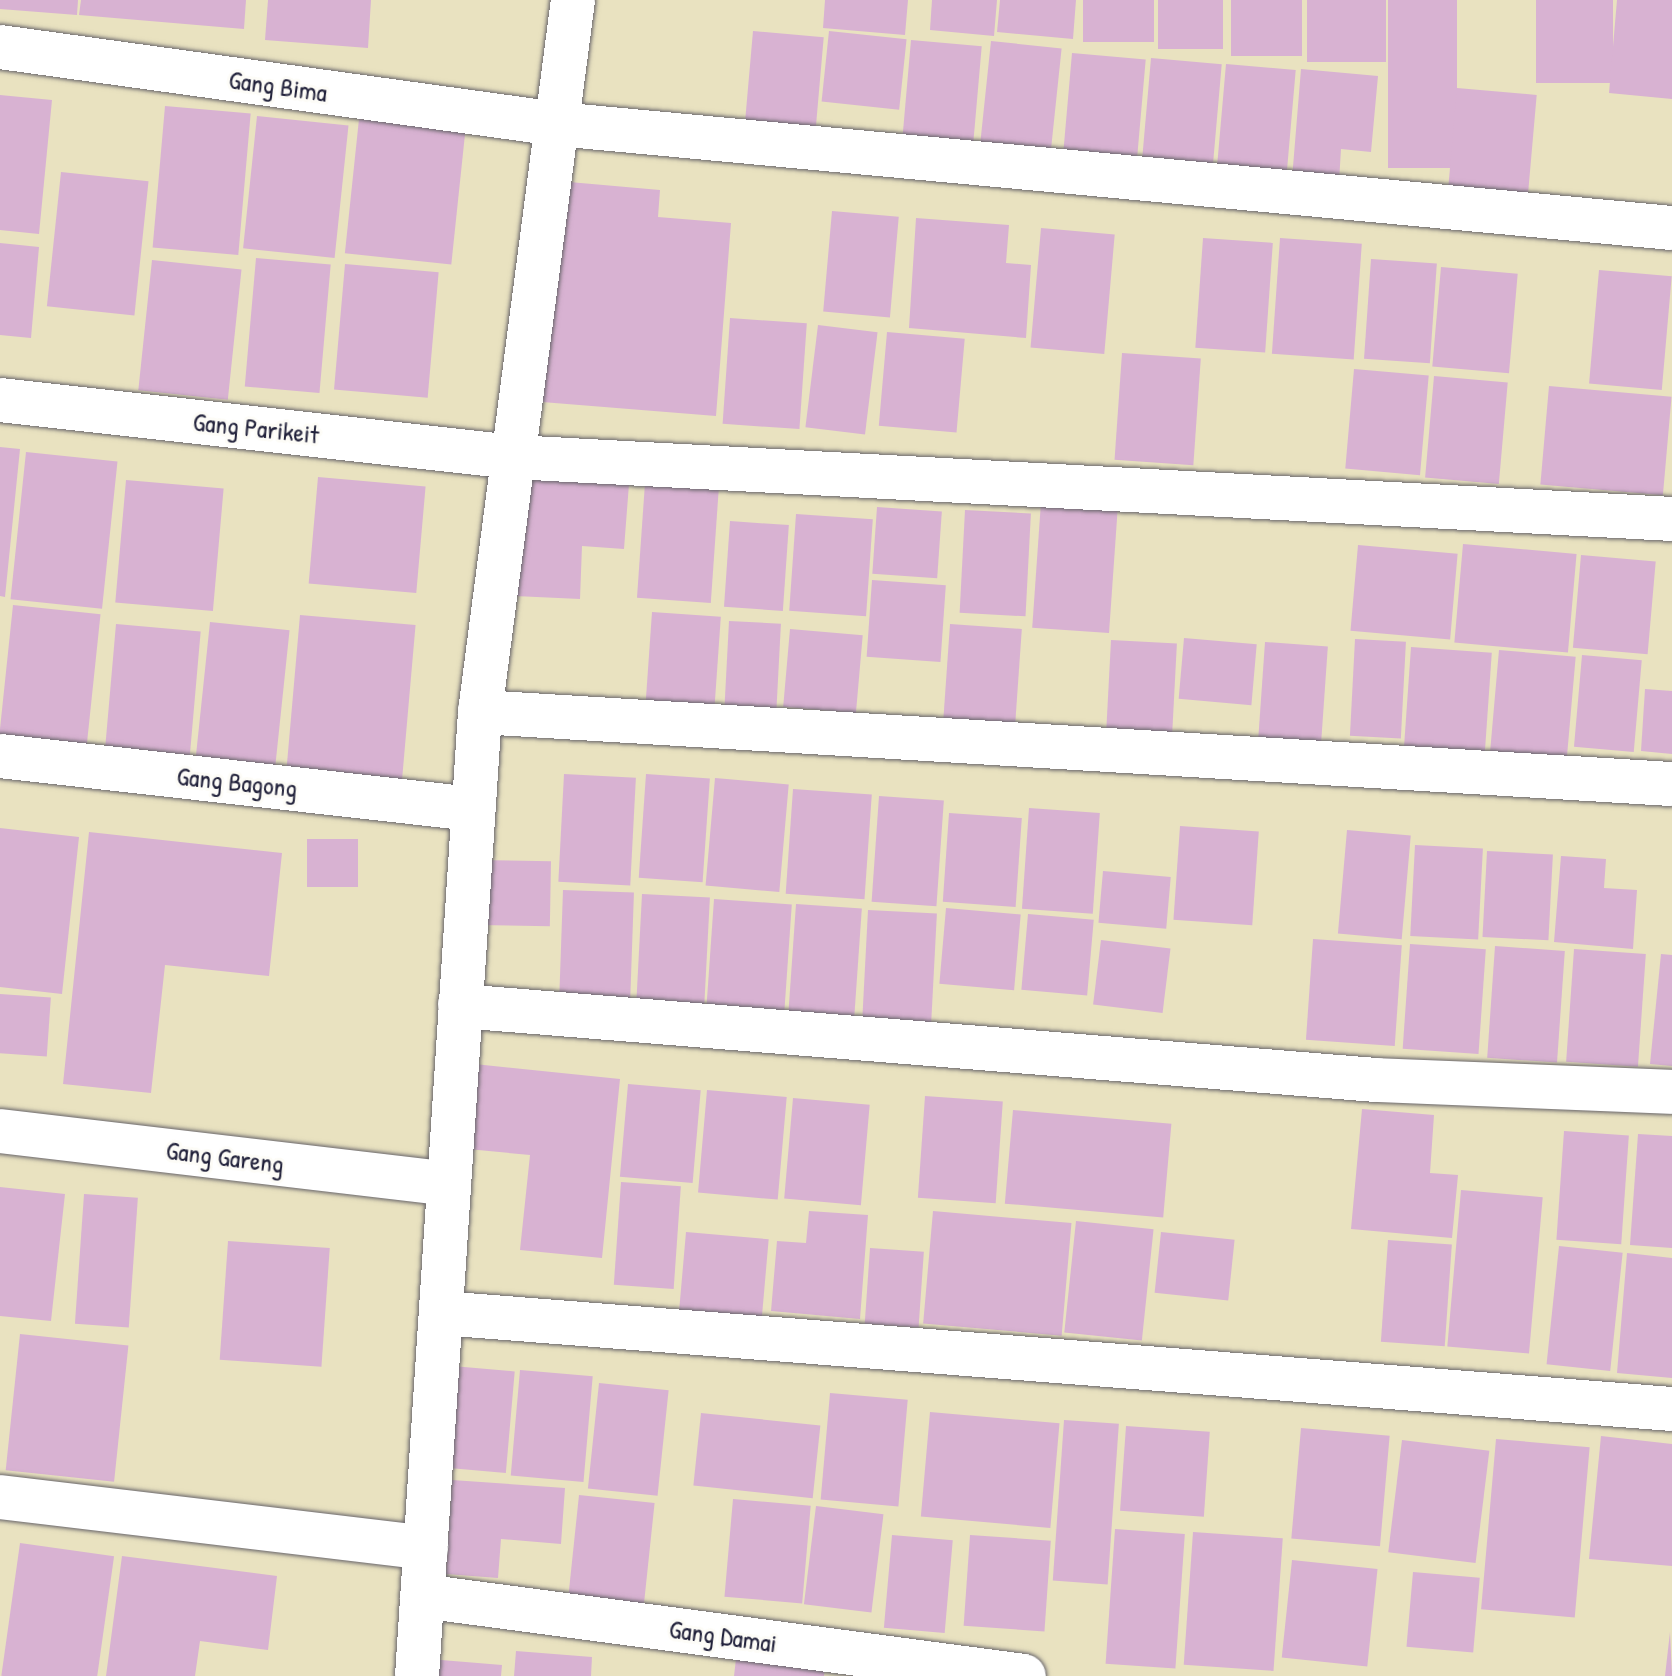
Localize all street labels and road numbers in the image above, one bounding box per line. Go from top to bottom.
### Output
street label: Gang Bima [227,64,329,108]
street label: Gang Parikeit [192,406,320,450]
street label: Gang Bagong [175,760,299,804]
street label: Gang Gareng [164,1134,286,1180]
street label: Gang Damai [667,1613,779,1659]

